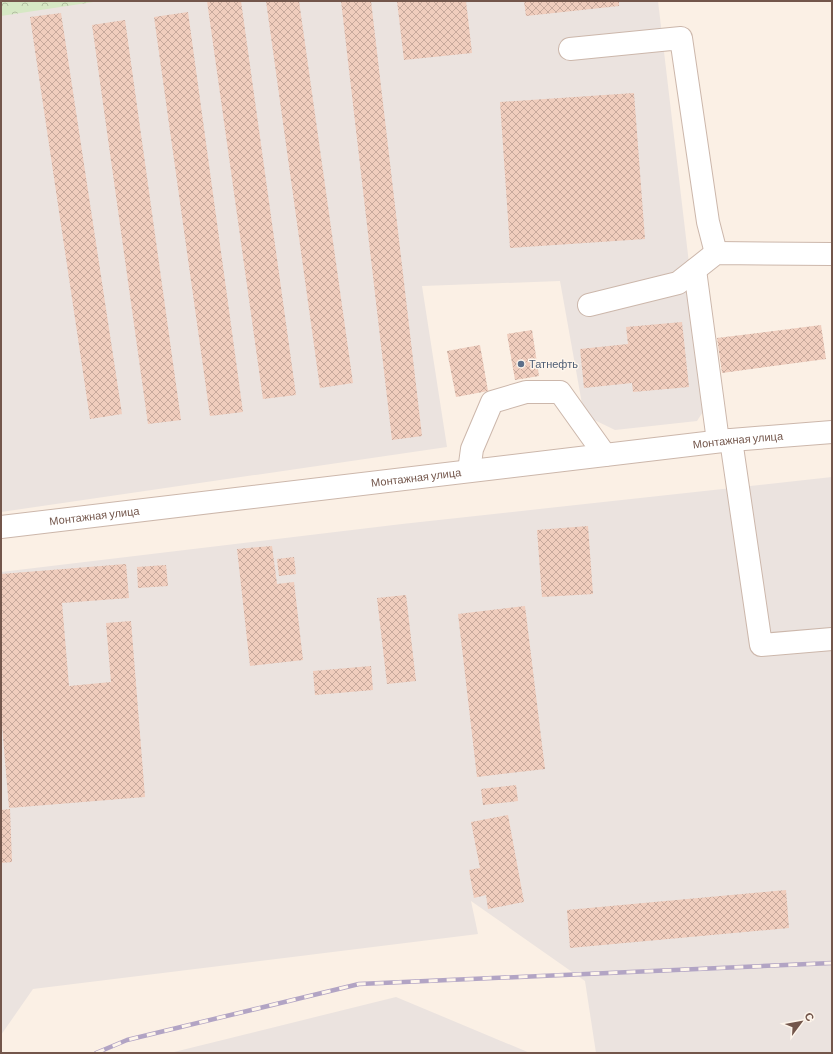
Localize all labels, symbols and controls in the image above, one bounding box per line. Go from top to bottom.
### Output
place label: Татнефть [529,357,578,370]
marker: Татнефть [516,359,526,369]
street label: Монтажная улица [692,429,784,451]
street label: Монтажная улица [370,465,463,489]
street label: Монтажная улица [49,503,141,527]
north arrow [781,1002,821,1042]
text: С [802,1010,818,1023]

